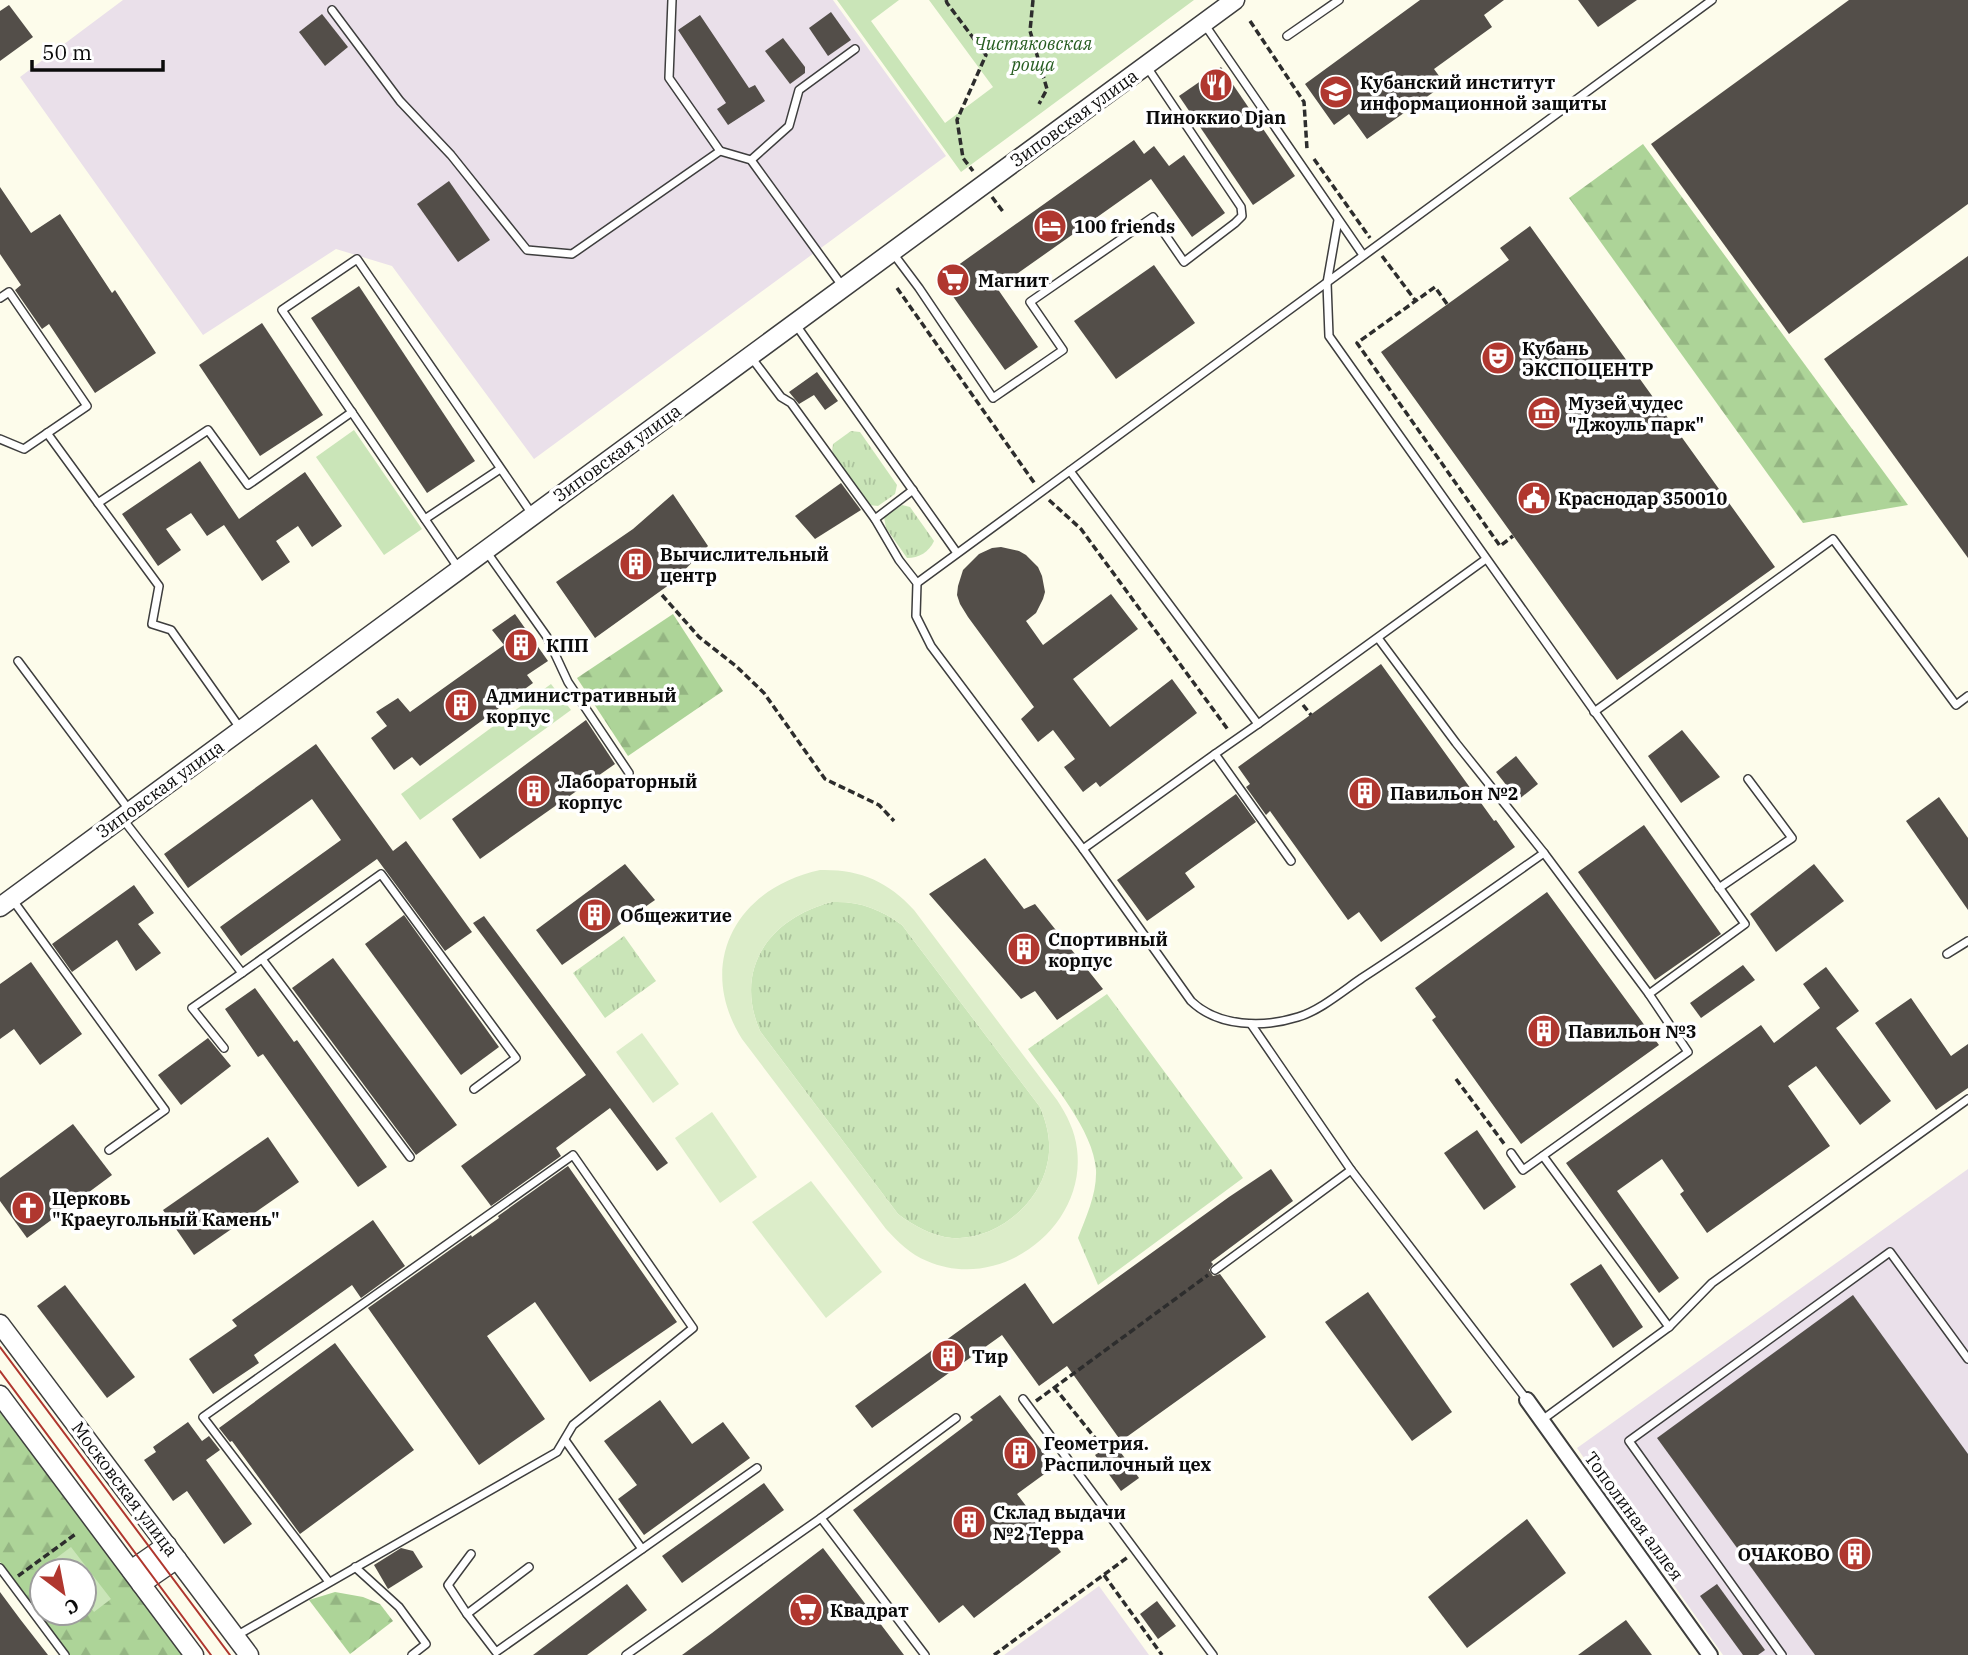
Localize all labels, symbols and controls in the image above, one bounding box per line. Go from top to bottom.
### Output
scale bar [32,28,163,72]
park label: Чистяковская роща [974,32,1093,76]
text: 50 m [42,38,92,66]
street label: Зиповская улица [1006,64,1143,172]
restaurant icon: Пиноккио Djan [1197,66,1235,104]
place label: Кубанский институт информационной защиты [1360,71,1607,115]
school or university icon: Кубанский институт информационной защиты [1317,73,1355,111]
place label: Пиноккио Djan [1146,106,1286,129]
hotel icon: 100 friends [1031,207,1069,245]
place label: 100 friends [1074,215,1175,238]
supermarket icon: Магнит [934,261,972,299]
place label: Магнит [978,269,1049,292]
place label: Кубань ЭКСПОЦЕНТР [1522,337,1653,381]
theatre icon: Кубань ЭКСПОЦЕНТР [1479,339,1517,377]
place label: Музей чудес "Джоуль парк" [1568,392,1704,436]
museum icon: Музей чудес "Джоуль парк" [1525,394,1563,432]
street label: Зиповская улица [549,399,686,507]
public building icon: Краснодар 350010 [1515,479,1553,517]
place label: Краснодар 350010 [1558,487,1727,510]
place label: Вычислительный центр [660,543,829,587]
building icon: Вычислительный центр [617,545,655,583]
building icon: КПП [502,626,540,664]
place label: КПП [546,634,589,657]
place label: Административный корпус [486,684,676,728]
building icon: Административный корпус [442,686,480,724]
street label: Зиповская улица [92,735,229,843]
place label: Лабораторный корпус [558,770,697,814]
building icon: Лабораторный корпус [515,772,553,810]
building icon: Павильон №2 [1346,774,1384,812]
place label: Павильон №2 [1390,782,1519,805]
building icon: Общежитие [576,896,614,934]
place label: Общежитие [620,904,732,927]
place label: Спортивный корпус [1048,928,1168,972]
building icon: Спортивный корпус [1005,930,1043,968]
building icon: Павильон №3 [1525,1012,1563,1050]
place label: Павильон №3 [1568,1020,1697,1043]
place label: Церковь "Краеугольный Камень" [52,1187,280,1231]
church icon: Церковь "Краеугольный Камень" [9,1189,47,1227]
building icon: Тир [929,1337,967,1375]
place label: Тир [972,1345,1008,1368]
street label: Московская улица [67,1417,183,1561]
place label: Геометрия. Распилочный цех [1044,1432,1211,1476]
building icon: Геометрия. Распилочный цех [1001,1434,1039,1472]
street label: Тополиная аллея [1579,1447,1689,1585]
place label: Склад выдачи №2 Терра [993,1501,1126,1545]
building icon: Склад выдачи №2 Терра [950,1503,988,1541]
building icon: ОЧАКОВО [1836,1535,1874,1573]
place label: ОЧАКОВО [1737,1543,1830,1566]
north arrow [28,1557,98,1627]
supermarket icon: Квадрат [787,1591,825,1629]
text: С [60,1593,84,1620]
place label: Квадрат [830,1599,909,1622]

